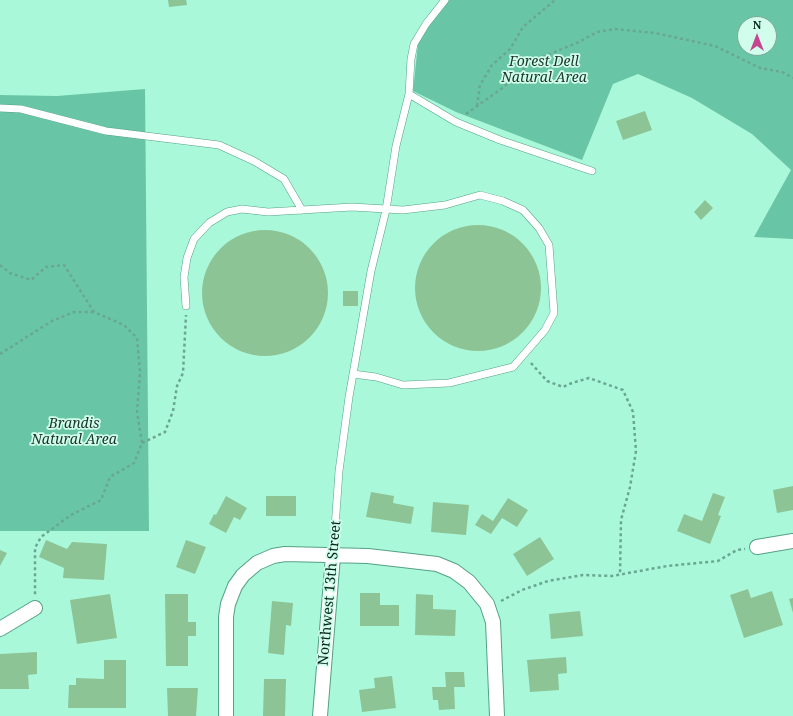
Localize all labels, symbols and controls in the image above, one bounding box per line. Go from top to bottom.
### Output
north arrow [737,16,777,56]
text: N [753,17,761,32]
park label: Forest Dell Natural Area [501,54,587,86]
park label: Brandis Natural Area [31,416,117,448]
street label: Northwest 13th Street [315,520,345,666]

